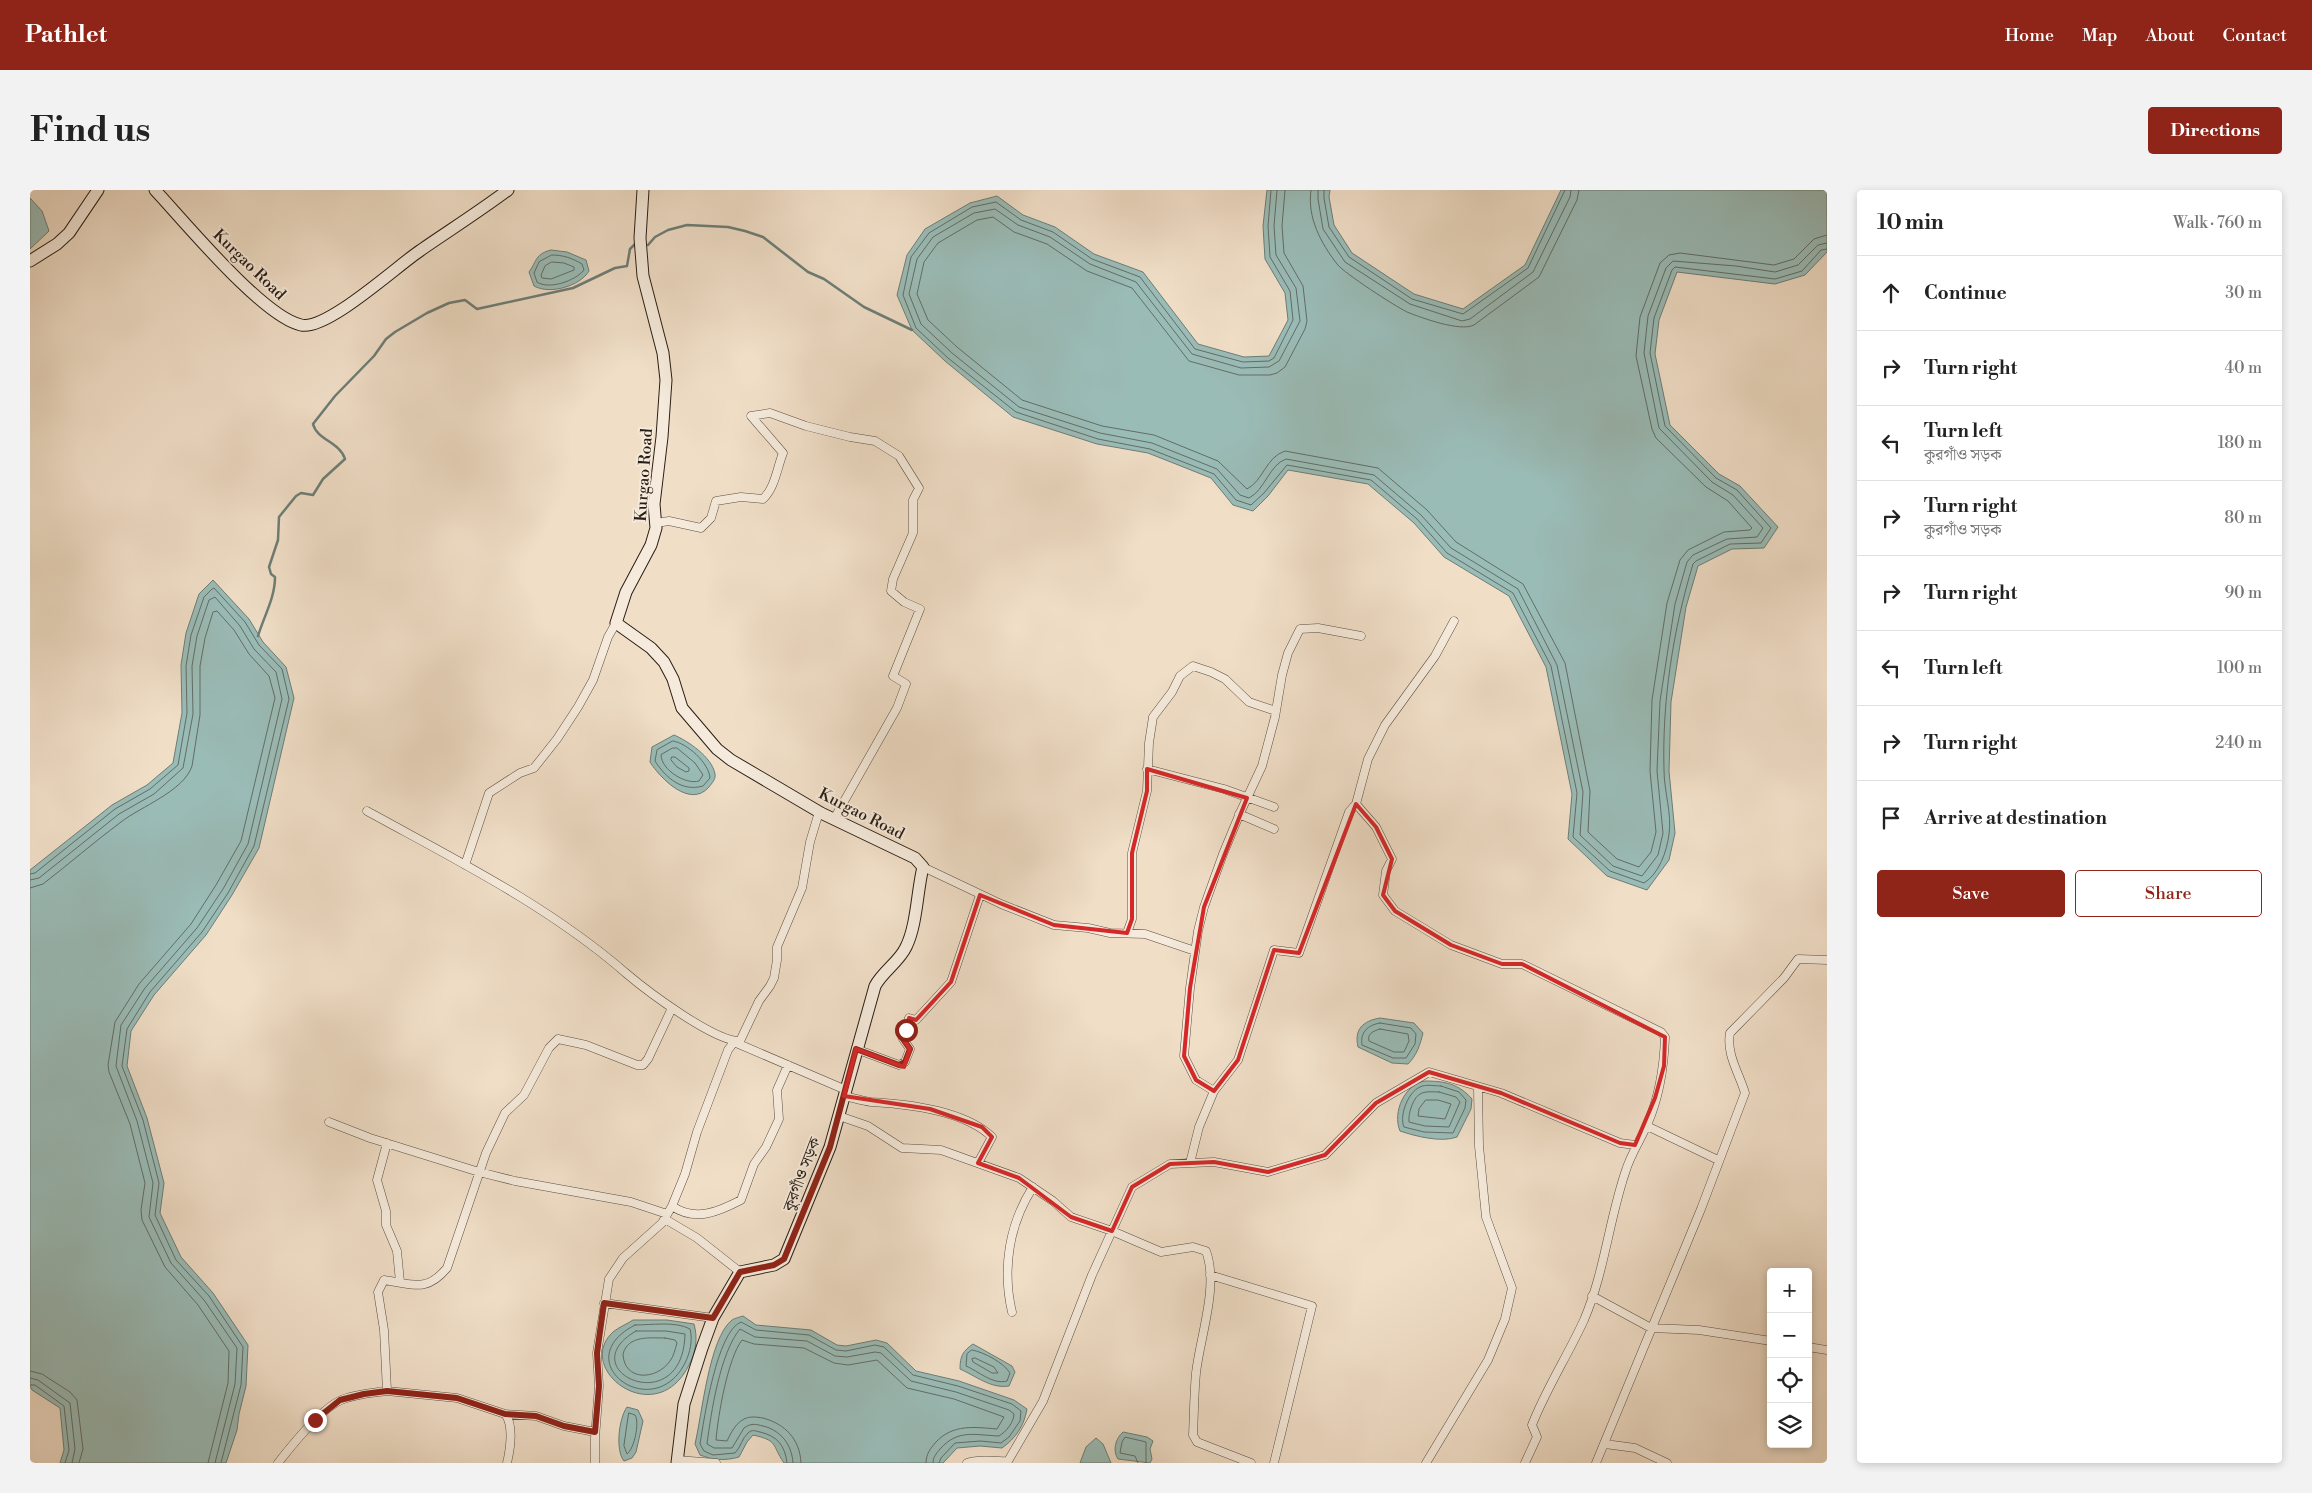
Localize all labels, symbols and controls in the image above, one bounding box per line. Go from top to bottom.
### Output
text: Pathlet [25,20,107,50]
text: Home [2005,24,2054,47]
text: Map [2082,24,2118,47]
text: About [2146,24,2195,47]
text: Contact [2223,24,2287,47]
button: Directions [2148,107,2282,154]
text: Find us [30,109,150,152]
text: 10 min [1877,210,1944,236]
text: Walk · 760 m [2173,213,2262,233]
street label: Kurgao Road [209,225,290,304]
icon: ahead [1877,279,1905,307]
text: Continue [1924,281,2007,305]
text: 30 m [2225,283,2262,303]
icon: right [1877,354,1905,382]
text: Turn right [1924,356,2017,380]
text: 40 m [2225,358,2262,378]
text: Turn left [1924,419,2003,443]
street label: Kurgao Road [631,428,657,522]
icon: left [1877,429,1905,457]
text: 180 m [2218,433,2262,453]
text: কুরগাঁও সড়ক [1924,445,2001,465]
text: Turn right [1924,494,2017,518]
icon: right [1877,504,1905,532]
text: 80 m [2224,508,2262,528]
text: কুরগাঁও সড়ক [1924,520,2001,540]
icon: right [1877,579,1905,607]
text: Turn right [1924,581,2017,605]
text: 90 m [2224,583,2262,603]
icon: left [1877,654,1905,682]
text: Turn left [1924,656,2003,680]
text: 100 m [2217,658,2262,678]
icon: right [1877,729,1905,757]
text: Turn right [1924,731,2017,755]
text: 240 m [2215,733,2262,753]
street label: Kurgao Road [815,784,908,844]
icon: arrive [1877,804,1905,832]
text: Arrive at destination [1924,806,2107,830]
button: Save [1877,870,2065,917]
button: Share [2075,870,2262,917]
route start [895,1019,918,1042]
street label: কুরগাঁও সড়ক [778,1134,825,1215]
map controls [1767,1268,1812,1448]
button: + [1767,1268,1812,1313]
button: − [1767,1313,1812,1358]
button: locate [1767,1358,1812,1403]
button: layers [1767,1403,1812,1448]
route end [304,1409,327,1432]

